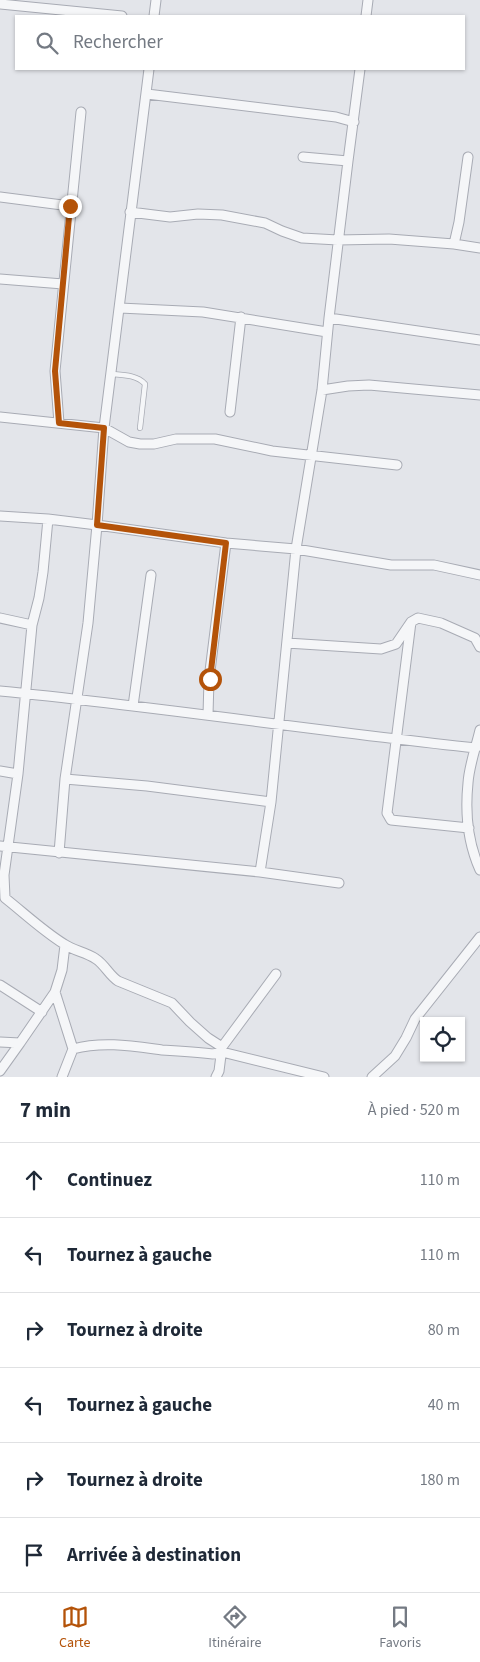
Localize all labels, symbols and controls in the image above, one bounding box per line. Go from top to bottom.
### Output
search box [15,15,465,70]
icon: search [33,29,61,57]
text: Rechercher [73,29,163,56]
route end [59,195,82,218]
route start [199,668,222,691]
map controls [420,1017,465,1062]
button: locate [420,1017,465,1062]
text: 7 min [20,1095,71,1125]
text: À pied · 520 m [368,1099,460,1121]
icon: ahead [20,1166,48,1194]
text: Continuez [67,1167,152,1194]
text: 110 m [420,1169,460,1191]
icon: left [20,1241,48,1269]
text: Tournez à gauche [67,1242,212,1269]
text: 110 m [420,1244,460,1266]
icon: right [20,1316,48,1344]
text: Tournez à droite [67,1317,203,1344]
text: 80 m [428,1319,460,1341]
icon: left [20,1391,48,1419]
text: Tournez à gauche [67,1392,212,1419]
text: 40 m [428,1394,460,1416]
icon: right [20,1466,48,1494]
text: Tournez à droite [67,1467,203,1494]
text: 180 m [420,1469,460,1491]
icon: arrive [20,1541,48,1569]
text: Arrivée à destination [67,1542,241,1569]
tab: Carte [59,1603,90,1653]
tab: Itinéraire [208,1603,261,1653]
tab: Favoris [379,1603,421,1653]

